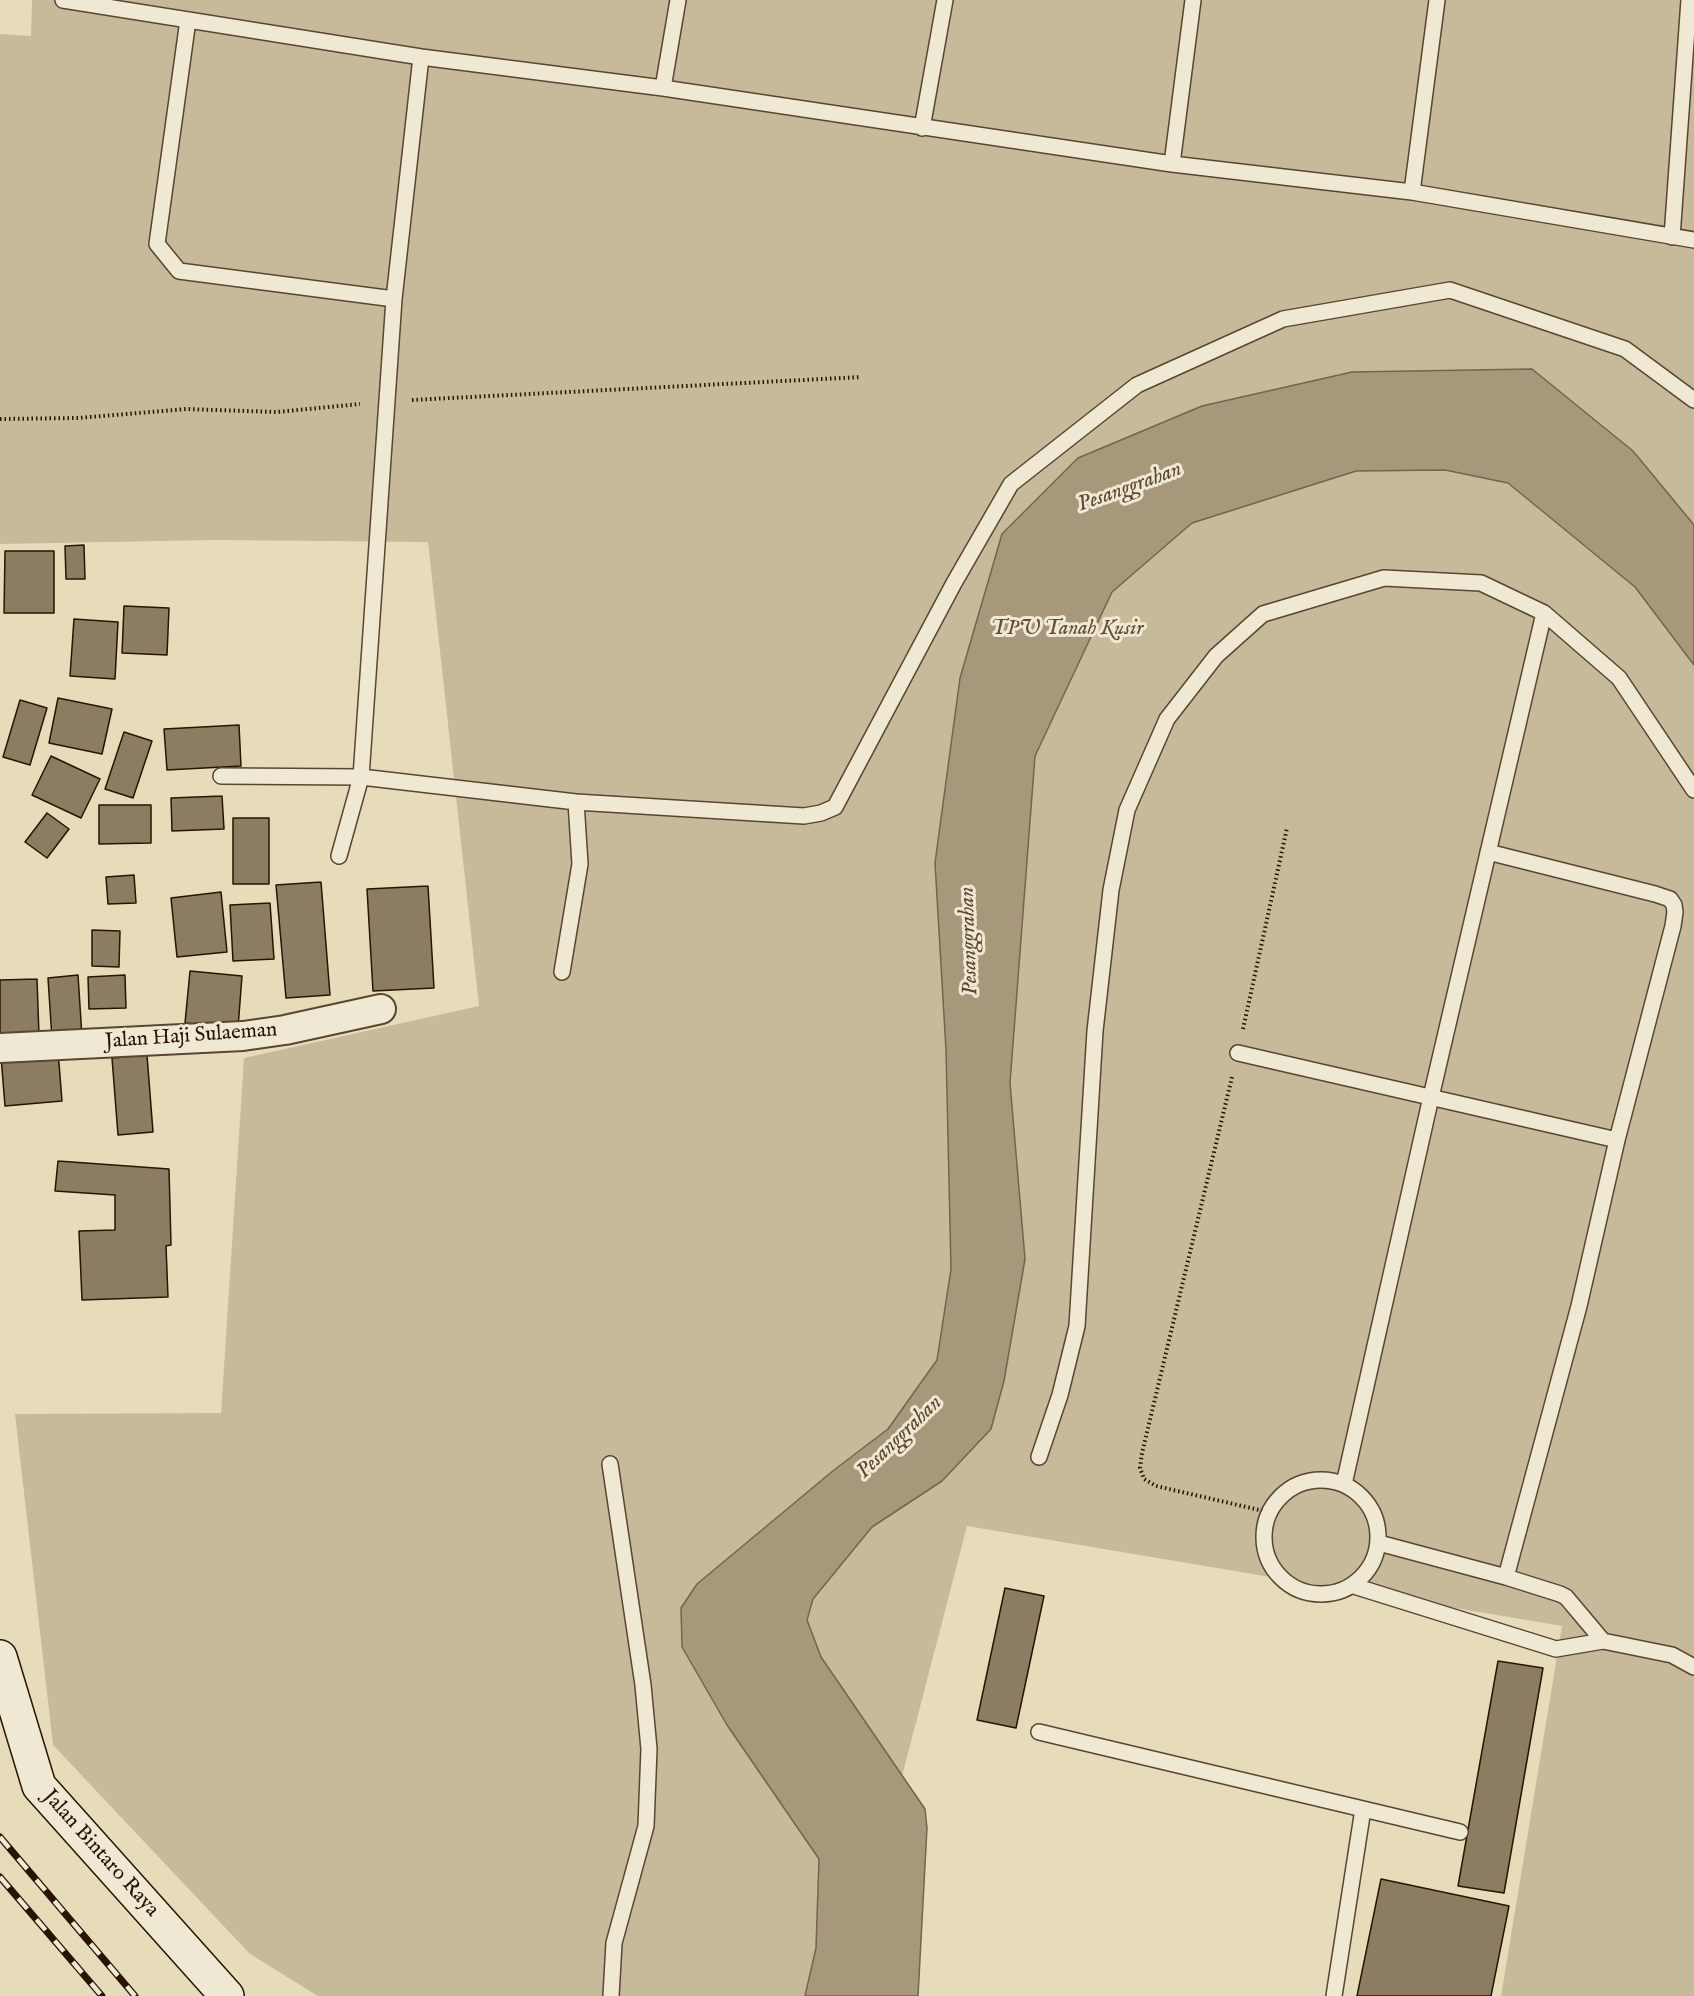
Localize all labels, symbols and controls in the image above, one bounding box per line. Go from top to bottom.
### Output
water label: Pesanggrahan [1074,457,1186,519]
park label: TPU Tanah Kusir [991,617,1143,643]
water label: Pesanggrahan [955,886,985,996]
street label: Jalan Haji Sulaeman [104,1018,278,1056]
water label: Pesanggrahan [852,1391,948,1485]
street label: Jalan Bintaro Raya [36,1785,164,1923]

